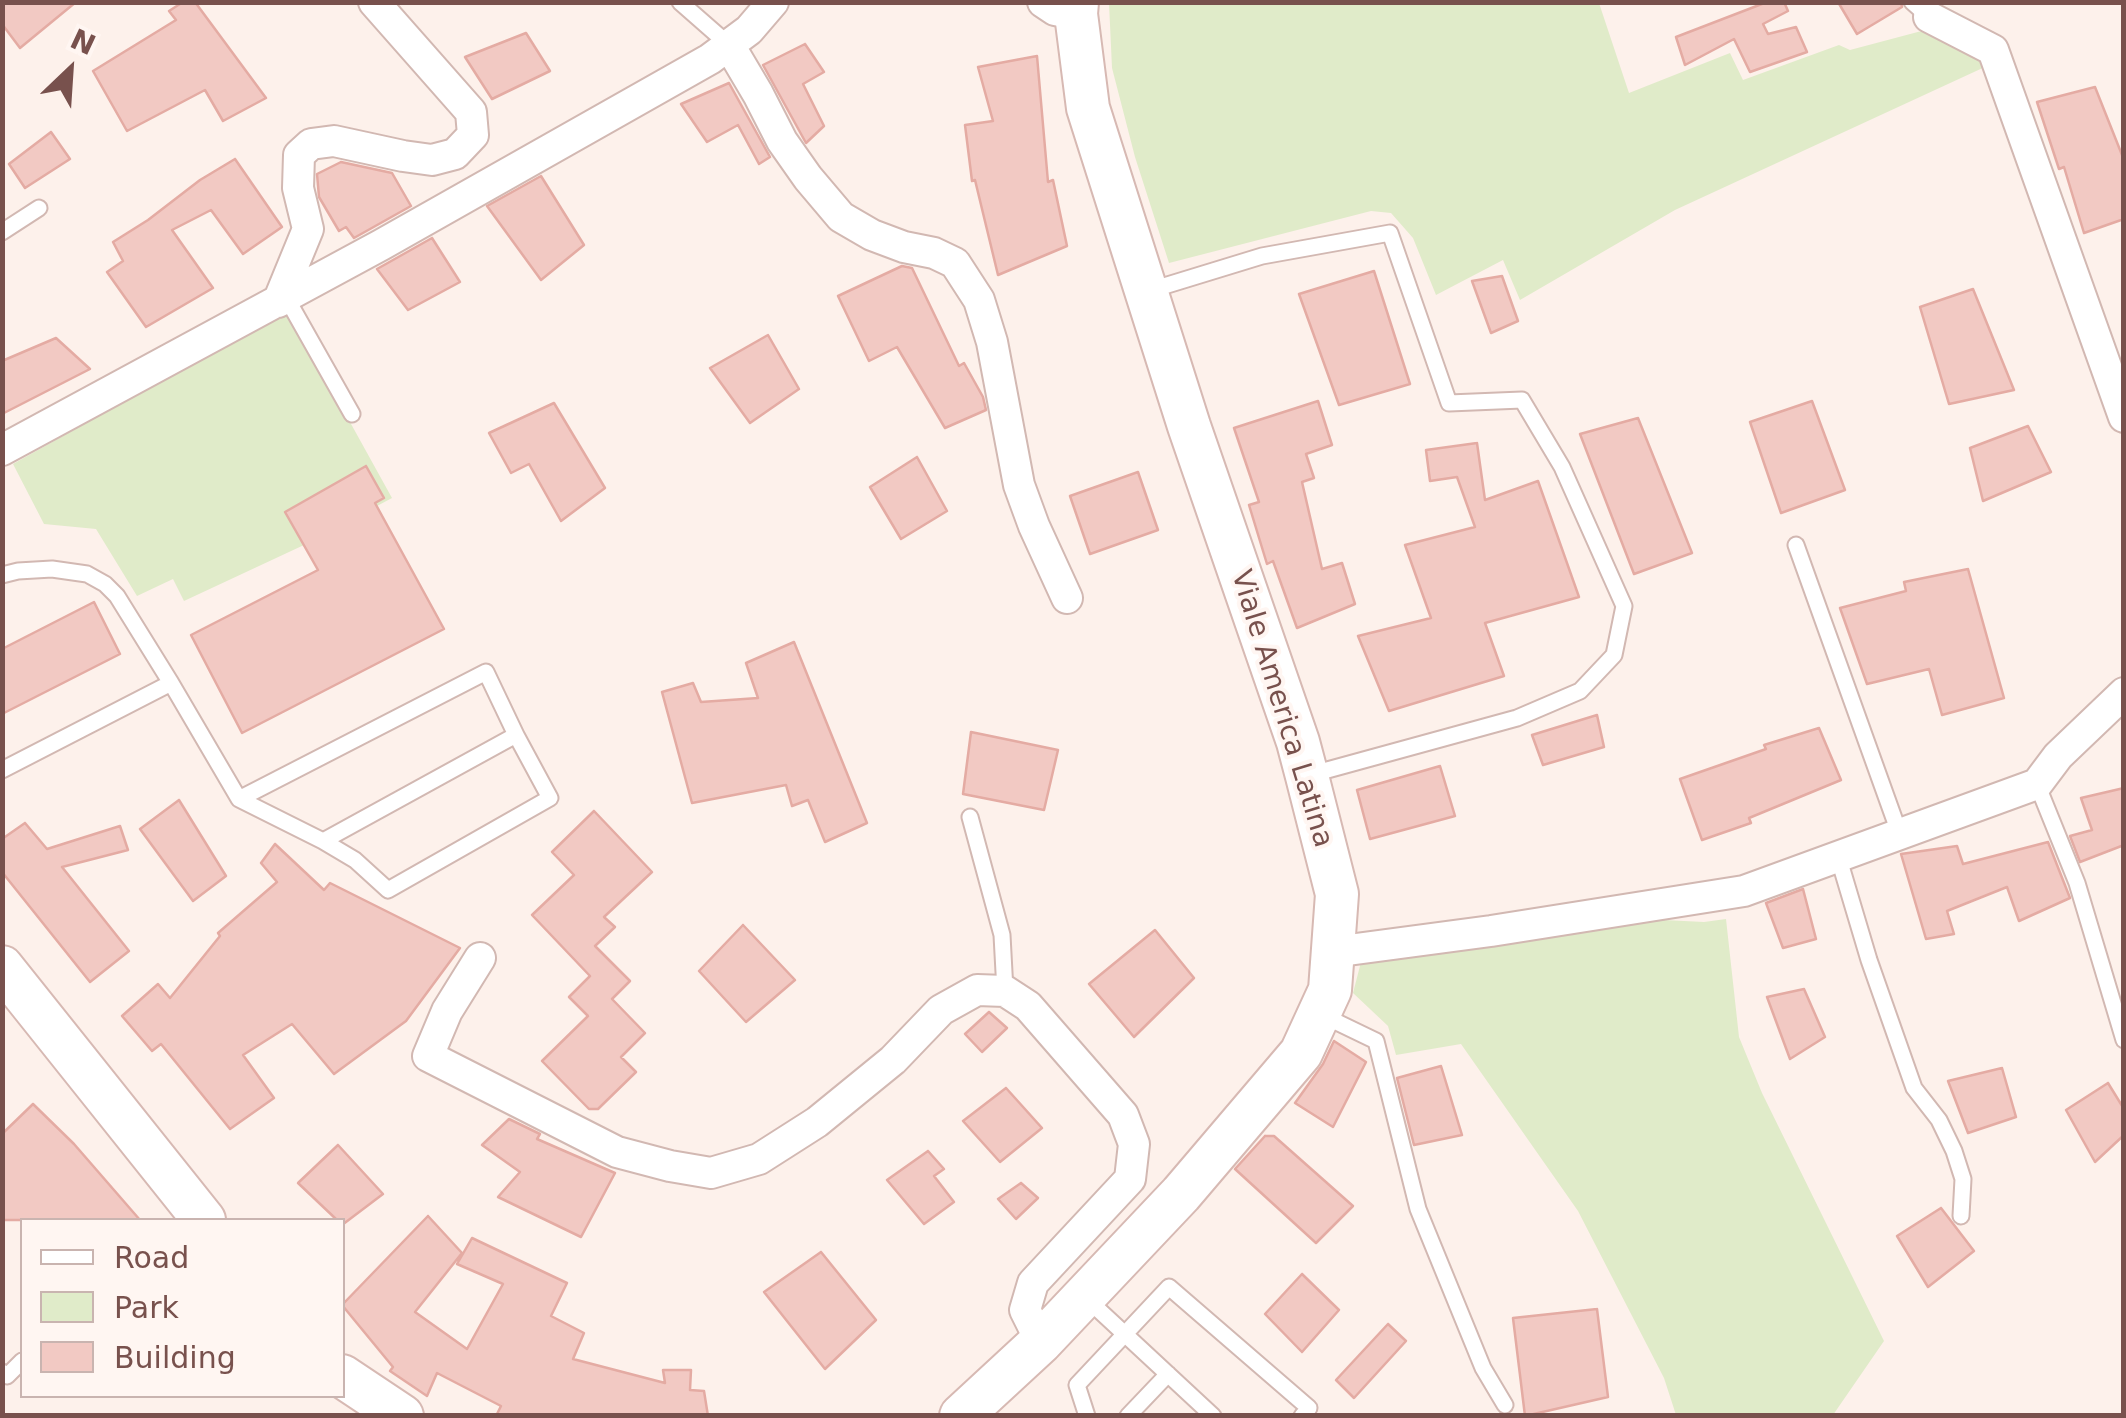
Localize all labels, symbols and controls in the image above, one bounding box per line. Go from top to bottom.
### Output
north arrow [20,20,120,120]
text: N [65,22,100,62]
street label: Viale America Latina [1223,566,1339,852]
legend [20,1218,345,1398]
text: Road [114,1240,189,1275]
text: Park [114,1290,179,1325]
text: Building [114,1340,236,1375]

